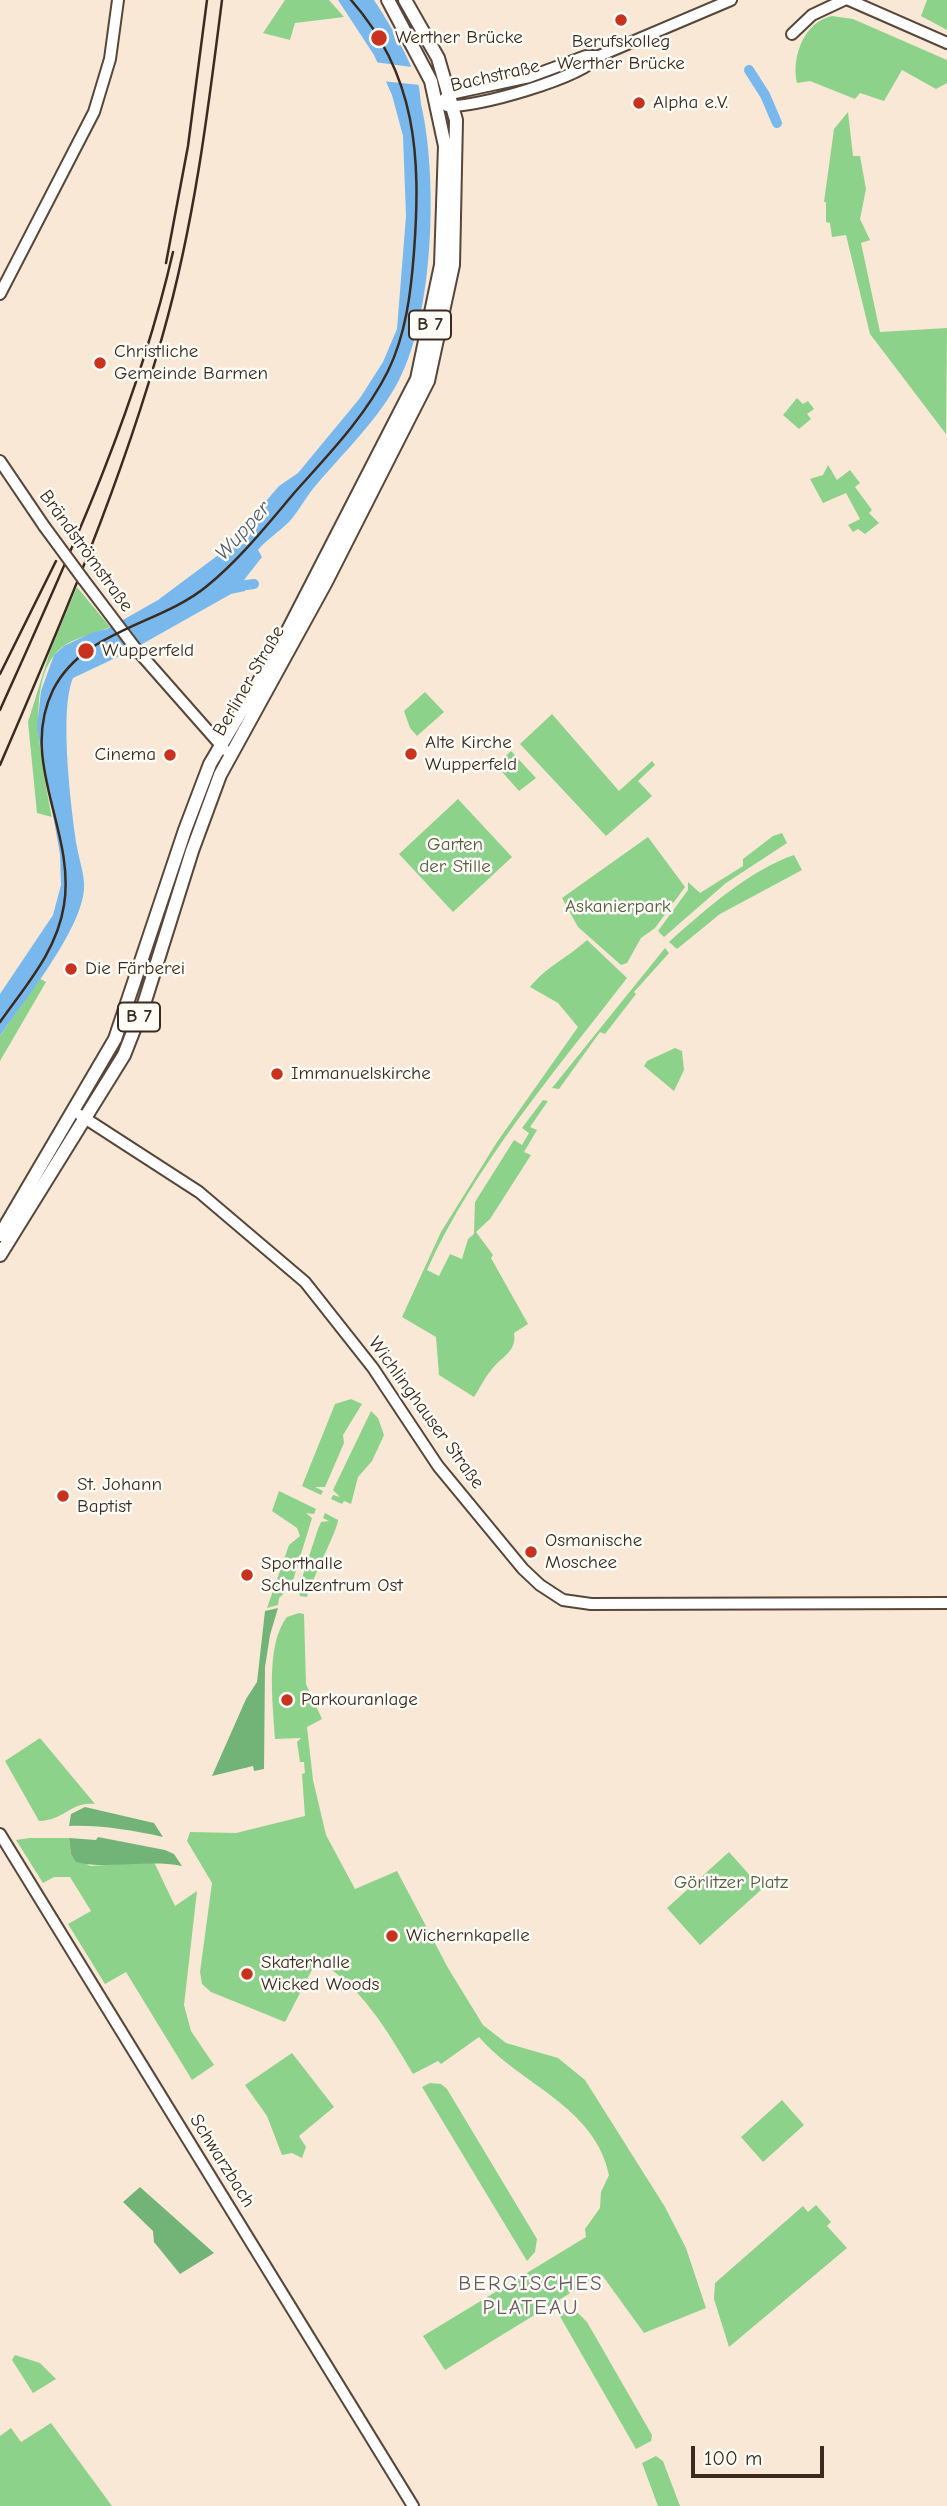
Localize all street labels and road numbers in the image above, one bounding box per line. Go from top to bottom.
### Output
street label: Bachstraße [448,55,542,97]
road number: B 7 [409,310,451,340]
street label: Brändströmstraße [34,486,138,616]
street label: Berliner Straße [208,622,290,740]
road number: B 7 [118,1002,160,1032]
street label: Wichlinghauser Straße [363,1332,489,1494]
street label: Schwarzbach [184,2110,260,2212]

